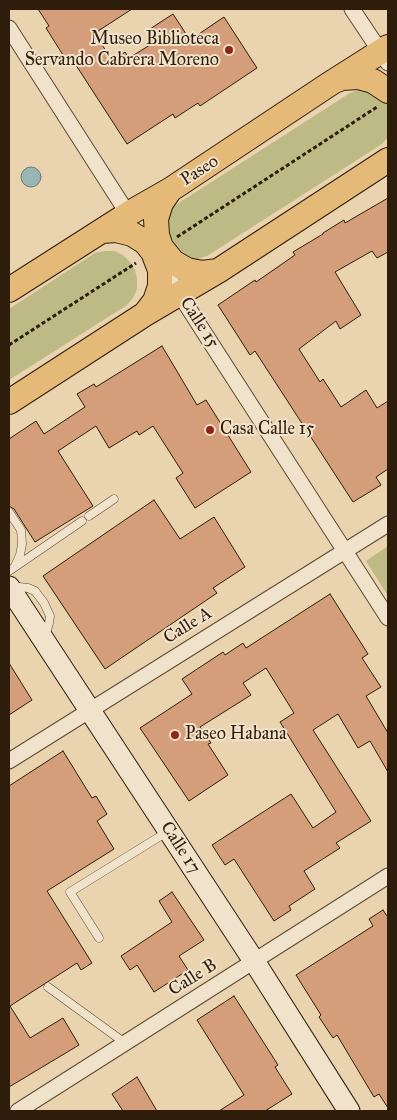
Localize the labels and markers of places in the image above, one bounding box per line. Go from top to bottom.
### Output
place label: Museo Biblioteca Servando Cabrera Moreno [25,29,219,72]
marker: Museo Biblioteca Servando Cabrera Moreno [223,44,235,56]
place label: Casa Calle 15 [220,419,314,441]
marker: Casa Calle 15 [204,424,216,436]
place label: Paseo Habana [185,724,287,746]
marker: Paseo Habana [169,729,181,741]

